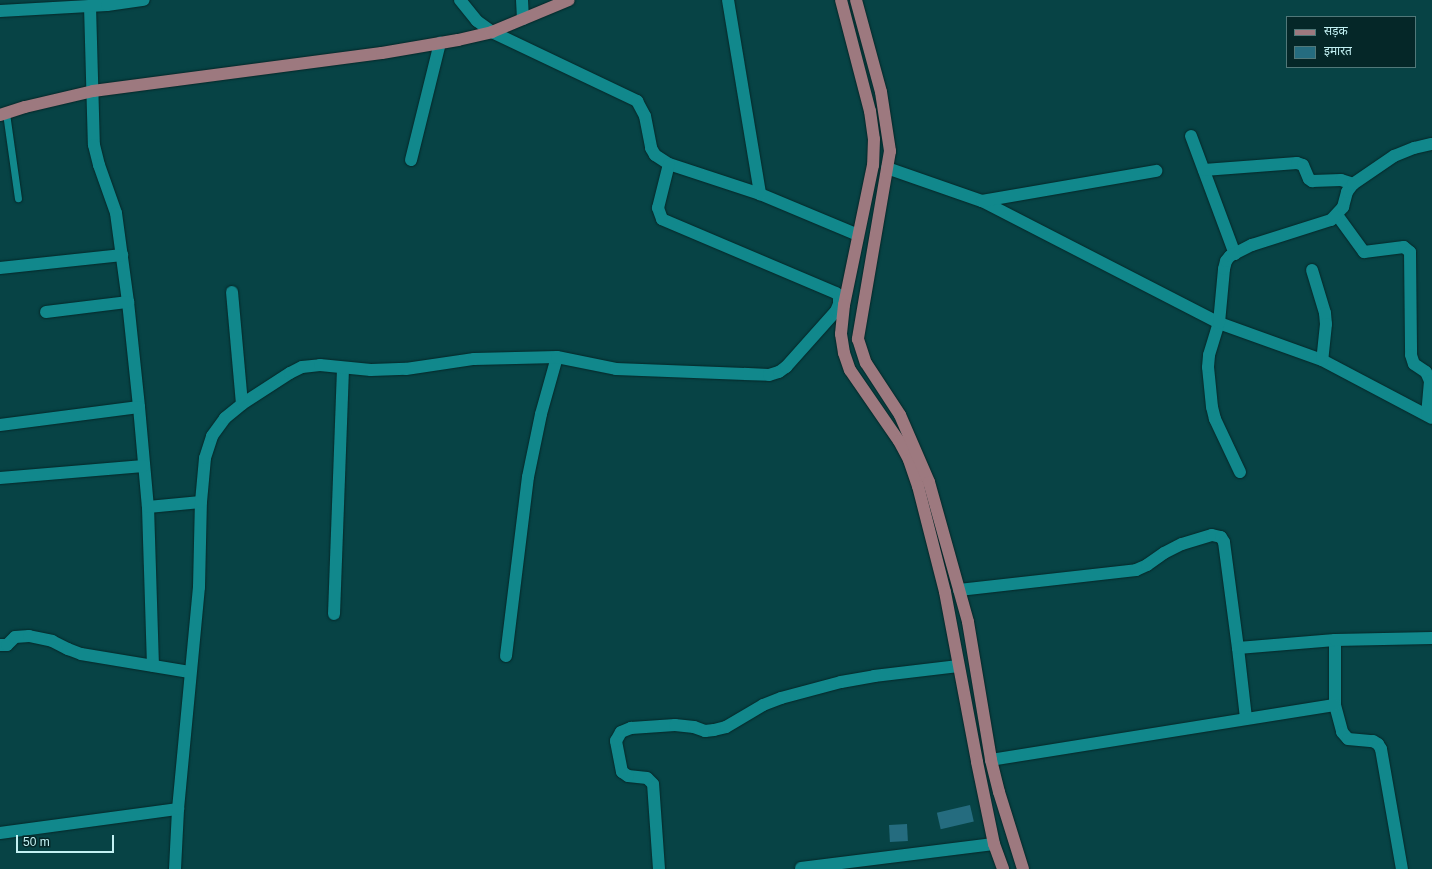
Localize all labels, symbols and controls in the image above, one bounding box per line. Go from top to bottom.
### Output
legend [1286,16,1416,68]
text: सड़क [1324,24,1348,38]
text: इमारत [1324,44,1352,58]
scale bar [18,827,116,853]
text: 50 m [23,835,50,849]

